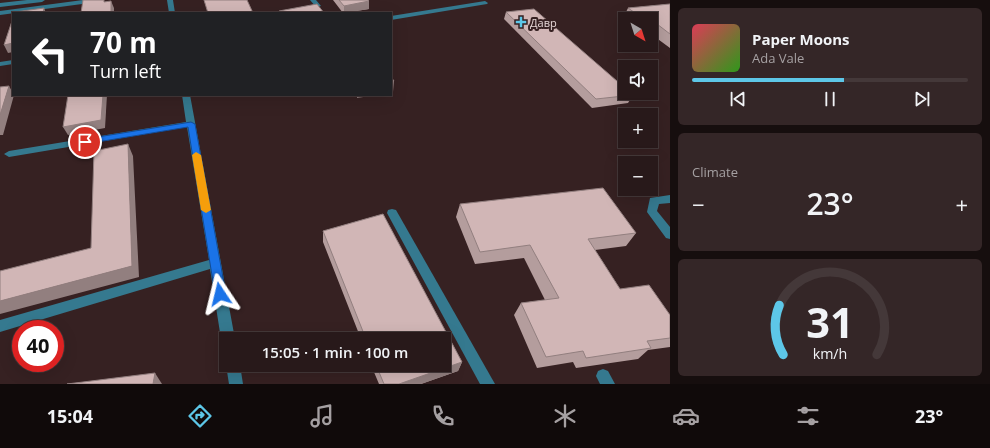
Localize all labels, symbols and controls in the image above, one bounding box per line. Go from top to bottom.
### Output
north arrow [618,12,658,52]
map controls [618,12,658,196]
place label: Давр [530,15,557,30]
marker: Давр [515,16,527,28]
text: 70 m [90,23,157,61]
icon: left [24,28,76,80]
text: Paper Moons [752,29,850,49]
text: Ada Vale [752,49,804,67]
text: Turn left [90,59,161,83]
button: sound [618,60,658,100]
icon: previous [727,88,749,110]
icon: pause [819,88,841,110]
icon: next [911,88,933,110]
button: + [618,108,658,148]
pin [68,125,102,159]
icon: arrive [74,131,96,153]
button: − [618,156,658,196]
text: Climate [692,163,738,181]
text: 23° [806,183,854,224]
text: − [692,189,705,219]
text: + [955,189,968,219]
position arrow [199,273,241,315]
text: 31 [806,294,854,350]
speed limit sign: 40 [12,320,64,372]
text: 15:05 · 1 min · 100 m [262,342,408,362]
text: km/h [813,344,847,363]
icon: directions [186,402,214,430]
icon: music [308,402,336,430]
icon: phone [429,402,457,430]
icon: climate [551,402,579,430]
icon: car [672,402,700,430]
icon: filters [794,402,822,430]
text: 15:04 [47,404,93,428]
text: 23° [915,404,943,428]

